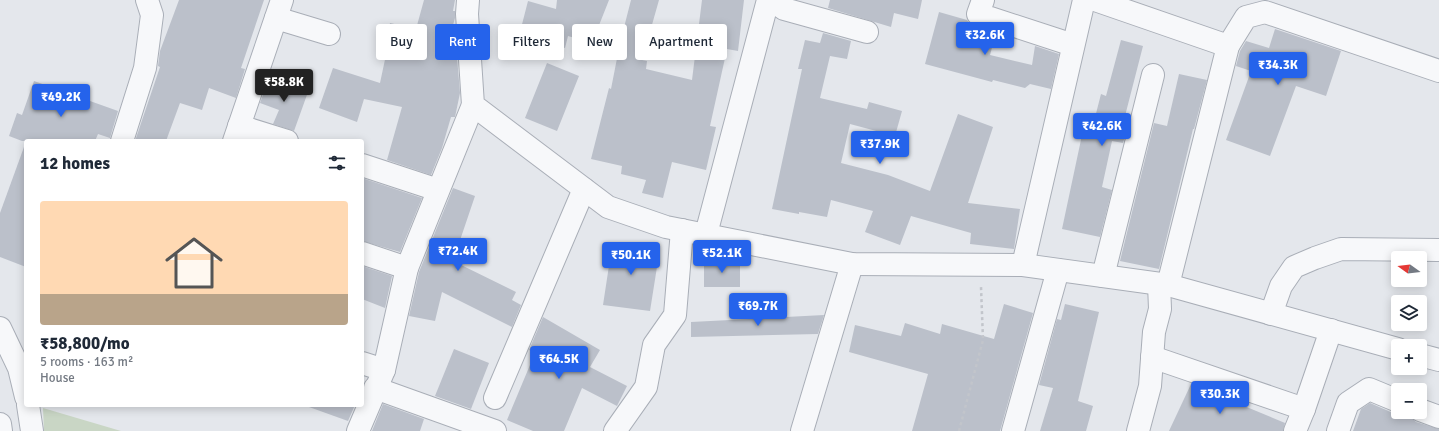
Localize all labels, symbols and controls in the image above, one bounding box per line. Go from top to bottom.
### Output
pin: ₹32.6K [952,22,1018,56]
chip: Buy [376,24,427,60]
chip: Rent [435,24,490,60]
chip: Filters [498,24,564,60]
chip: New [572,24,627,60]
chip: Apartment [635,24,727,60]
text: ₹32.6K [965,27,1005,43]
pin: ₹34.3K [1245,52,1311,86]
text: ₹34.3K [1258,57,1298,73]
pin: ₹58.8K [251,69,317,103]
text: ₹58.8K [264,74,304,90]
pin: ₹49.2K [28,84,94,118]
text: ₹49.2K [41,89,81,105]
pin: ₹42.6K [1069,113,1135,147]
text: ₹42.6K [1082,118,1122,134]
pin: ₹37.9K [847,131,913,165]
text: ₹37.9K [860,136,900,152]
icon: filters [326,152,348,174]
text: 12 homes [40,153,110,174]
icon: home [158,227,230,299]
pin: ₹72.4K [425,238,491,272]
pin: ₹52.1K [689,240,755,274]
pin: ₹50.1K [598,242,664,276]
text: ₹72.4K [438,243,478,259]
text: ₹52.1K [702,245,742,261]
text: ₹50.1K [611,247,651,263]
north arrow [1391,251,1427,287]
map controls [1391,251,1427,419]
pin: ₹69.7K [725,293,791,327]
button: layers [1391,295,1427,331]
text: ₹69.7K [738,298,778,314]
text: ₹58,800/mo [40,333,130,354]
button: + [1391,339,1427,375]
pin: ₹64.5K [526,346,592,380]
text: ₹64.5K [539,351,579,367]
text: 5 rooms · 163 m² [40,354,133,370]
text: House [40,370,75,386]
pin: ₹30.3K [1187,381,1253,415]
button: − [1391,383,1427,419]
text: ₹30.3K [1200,386,1240,402]

